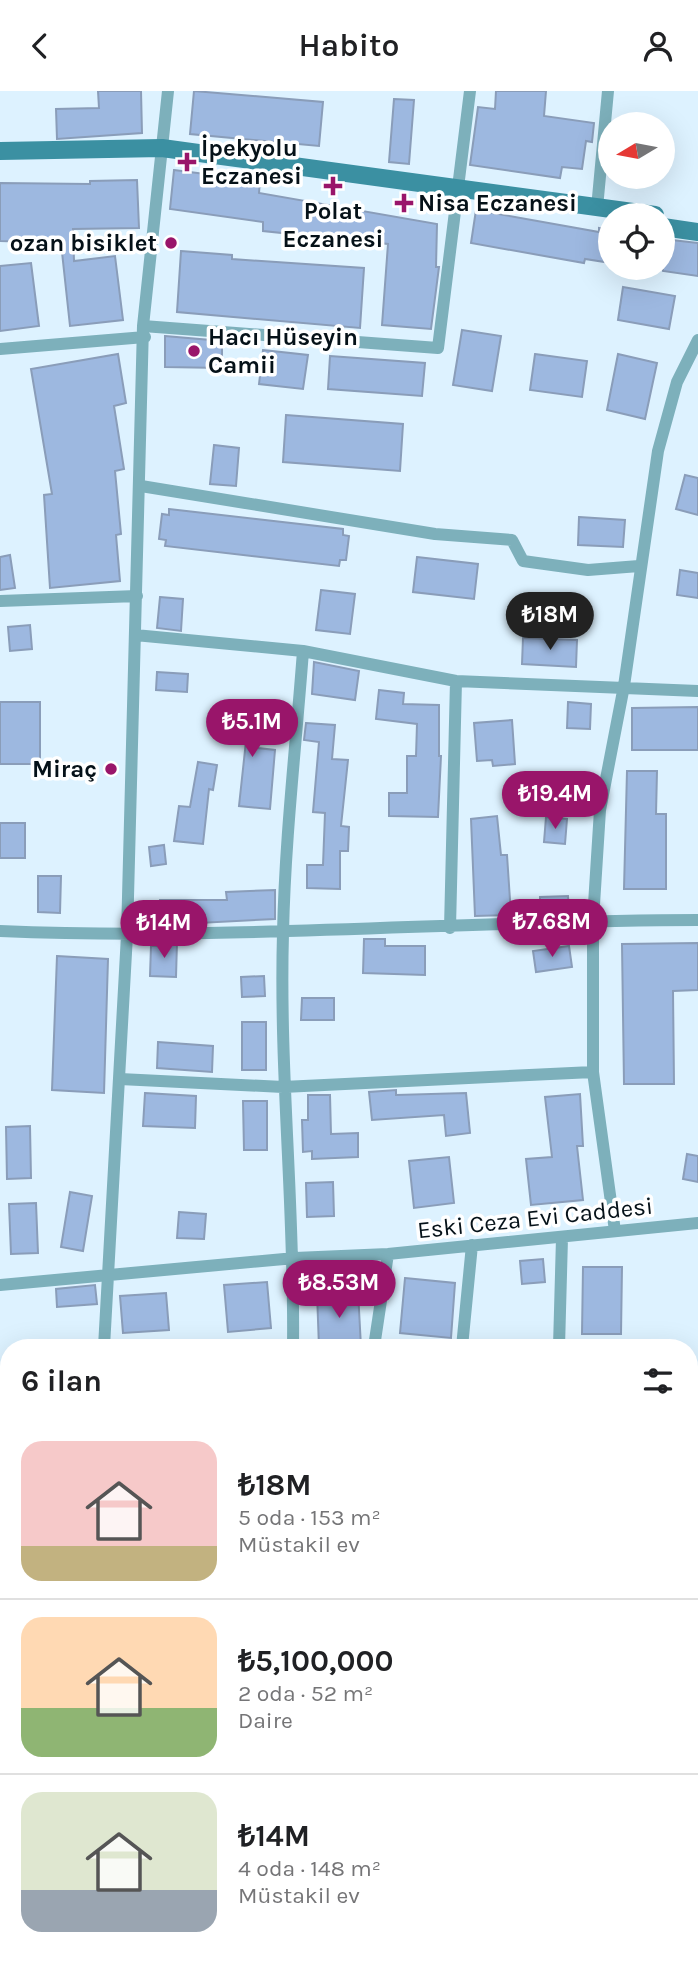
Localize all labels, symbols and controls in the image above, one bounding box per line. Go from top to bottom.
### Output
icon: back [21,27,59,65]
text: Habito [299,27,399,64]
icon: person [639,27,677,65]
north arrow [598,112,676,189]
map controls [598,112,675,280]
place label: İpekyolu Eczanesi [201,134,302,190]
marker: İpekyolu Eczanesi [179,154,195,170]
marker: Polat Eczanesi [325,178,341,194]
place label: Nisa Eczanesi [418,189,577,217]
marker: Nisa Eczanesi [396,195,412,211]
place label: Polat Eczanesi [283,197,383,253]
button: locate [598,203,675,280]
place label: ozan bisiklet [10,229,157,257]
marker: ozan bisiklet [163,235,179,251]
place label: Hacı Hüseyin Camii [208,323,358,379]
marker: Hacı Hüseyin Camii [186,343,202,359]
pin: ₺18M [509,593,591,652]
text: ₺18M [522,601,578,628]
pin: ₺5.1M [203,699,301,759]
text: ₺5.1M [222,708,282,735]
place label: Miraç [32,755,97,783]
marker: Miraç [103,761,119,777]
pin: ₺19.4M [498,771,612,831]
text: ₺19.4M [518,780,592,807]
pin: ₺7.68M [495,899,609,959]
pin: ₺14M [123,901,205,960]
text: ₺7.68M [513,908,591,935]
text: ₺14M [136,909,192,936]
street label: Eski Ceza Evi Caddesi [416,1192,654,1244]
pin: ₺8.53M [282,1261,396,1320]
text: ₺8.53M [299,1269,379,1296]
icon: filters [639,1362,677,1400]
text: 6 ilan [21,1363,102,1399]
text: ₺18M [238,1467,312,1503]
icon: home [77,1469,161,1553]
text: 5 oda · 153 m² [238,1504,381,1531]
text: Müstakil ev [238,1531,360,1558]
text: ₺5,100,000 [238,1643,393,1679]
icon: home [77,1645,161,1729]
text: 2 oda · 52 m² [238,1680,373,1707]
text: Daire [238,1707,293,1734]
text: ₺14M [238,1818,310,1854]
icon: home [77,1820,161,1904]
text: 4 oda · 148 m² [238,1855,381,1882]
text: Müstakil ev [238,1882,360,1909]

